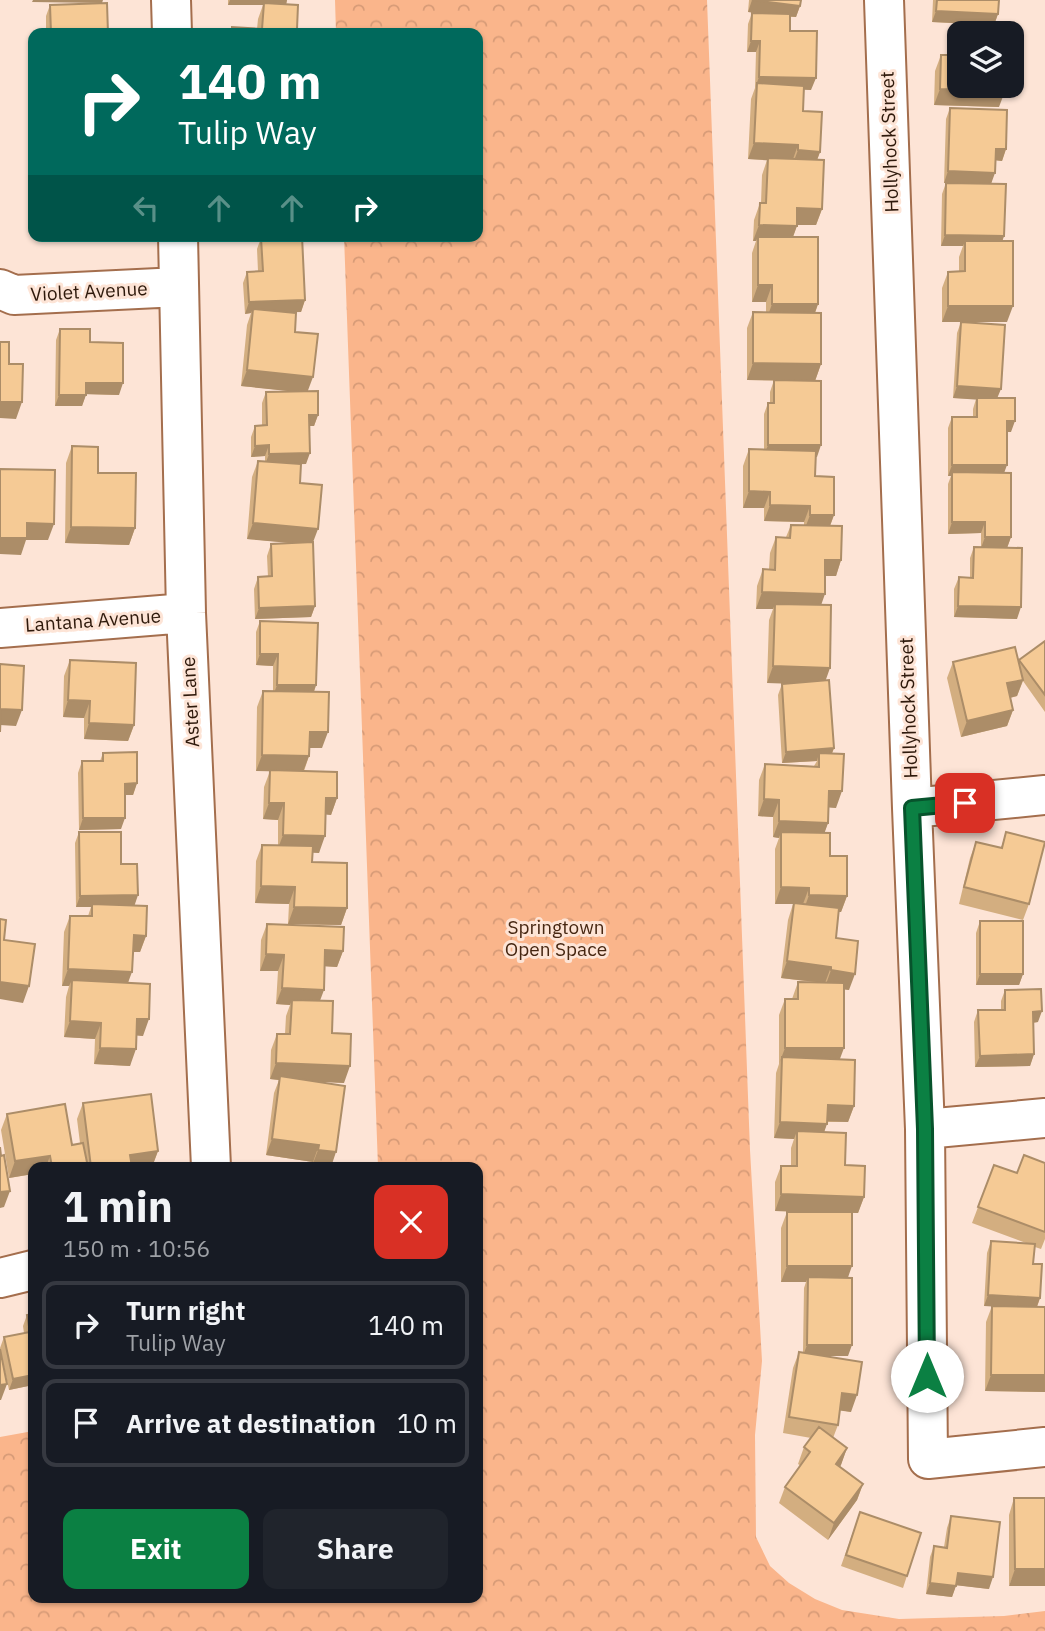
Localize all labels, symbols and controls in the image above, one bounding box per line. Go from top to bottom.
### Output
map controls [947,21,1024,98]
button: layers [947,21,1024,98]
text: 140 m [178,49,322,112]
icon: right [63,56,154,147]
street label: Hollyhock Street [875,71,903,213]
text: Tulip Way [178,111,317,153]
icon: left [127,189,165,227]
icon: ahead [200,189,238,227]
icon: ahead [273,189,311,227]
icon: right [346,189,384,227]
street label: Violet Avenue [30,276,148,306]
street label: Lantana Avenue [24,603,162,637]
street label: Hollyhock Street [894,637,922,779]
street label: Aster Lane [176,656,204,748]
pin [935,773,995,833]
icon: arrive [946,784,984,822]
park label: Springtown Open Space [505,915,607,961]
text: 1 min [63,1179,173,1234]
button: close [374,1185,448,1259]
text: 150 m · 10:56 [63,1233,210,1263]
text: Turn right [126,1293,245,1327]
icon: right [67,1306,105,1344]
text: 140 m [368,1308,444,1342]
text: Tulip Way [126,1327,226,1357]
position arrow [890,1339,964,1413]
icon: arrive [67,1404,105,1442]
text: Arrive at destination [126,1406,376,1440]
text: 10 m [397,1406,457,1440]
button: Exit [63,1509,249,1589]
button: Share [263,1509,448,1589]

